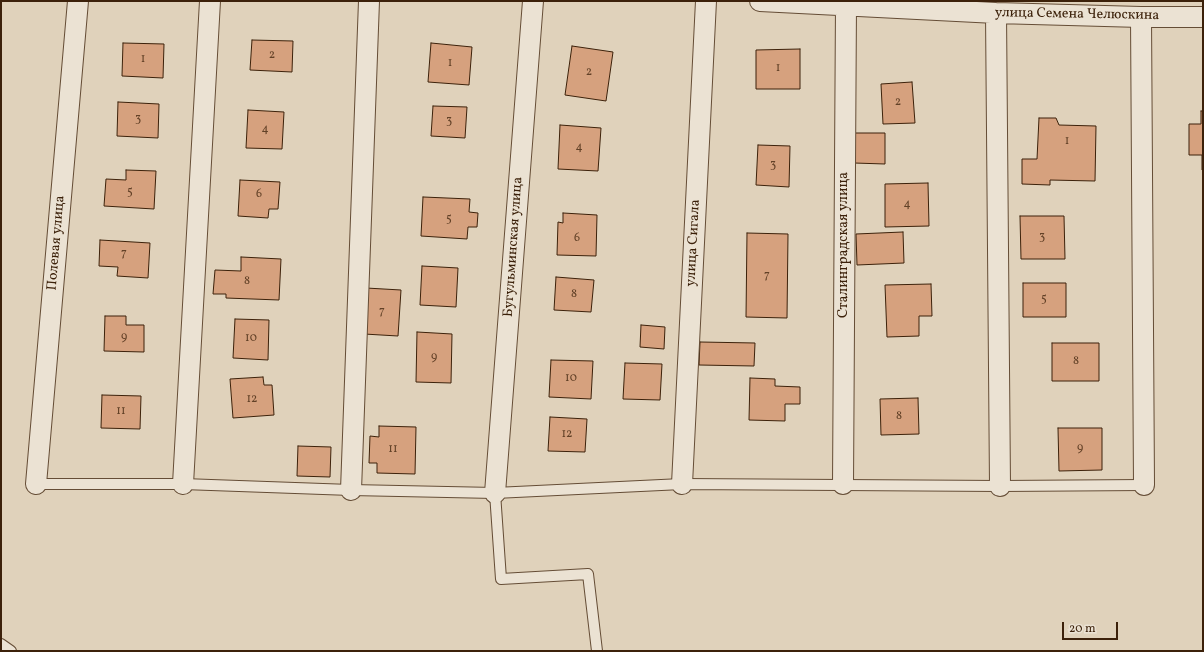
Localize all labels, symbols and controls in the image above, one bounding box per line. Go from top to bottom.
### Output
street label: улица Семена Челюскина [995,5,1159,25]
house number: 2 [269,49,275,63]
house number: 1 [141,53,145,67]
house number: 1 [448,57,452,71]
house number: 1 [776,62,780,76]
house number: 2 [586,66,592,80]
house number: 2 [895,96,901,110]
house number: 3 [135,113,141,127]
house number: 3 [446,115,452,129]
house number: 4 [261,123,269,137]
house number: 1 [1065,135,1069,149]
house number: 4 [575,141,583,155]
house number: 3 [770,159,776,173]
street label: Сталинградская улица [836,172,852,318]
street label: Бугульминская улица [501,176,527,318]
house number: 5 [127,186,133,200]
house number: 6 [256,188,262,202]
street label: Полевая улица [44,195,70,291]
house number: 4 [903,198,911,212]
street label: улица Сигала [683,199,705,287]
house number: 5 [446,213,452,227]
house number: 3 [1039,231,1045,245]
house number: 6 [574,232,580,246]
house number: 7 [121,247,127,261]
house number: 7 [764,269,770,283]
house number: 8 [244,275,250,289]
house number: 8 [571,288,577,302]
house number: 5 [1041,293,1047,307]
house number: 7 [379,305,385,319]
house number: 9 [121,331,127,345]
house number: 10 [245,332,257,346]
house number: 9 [431,351,437,365]
house number: 8 [1073,355,1079,369]
house number: 10 [565,372,577,386]
house number: 12 [246,393,258,407]
house number: 11 [116,405,126,419]
house number: 8 [896,410,902,424]
house number: 12 [561,428,573,442]
house number: 9 [1077,442,1083,456]
house number: 11 [388,443,398,457]
scale bar [1064,614,1120,640]
text: 20 m [1069,621,1096,637]

